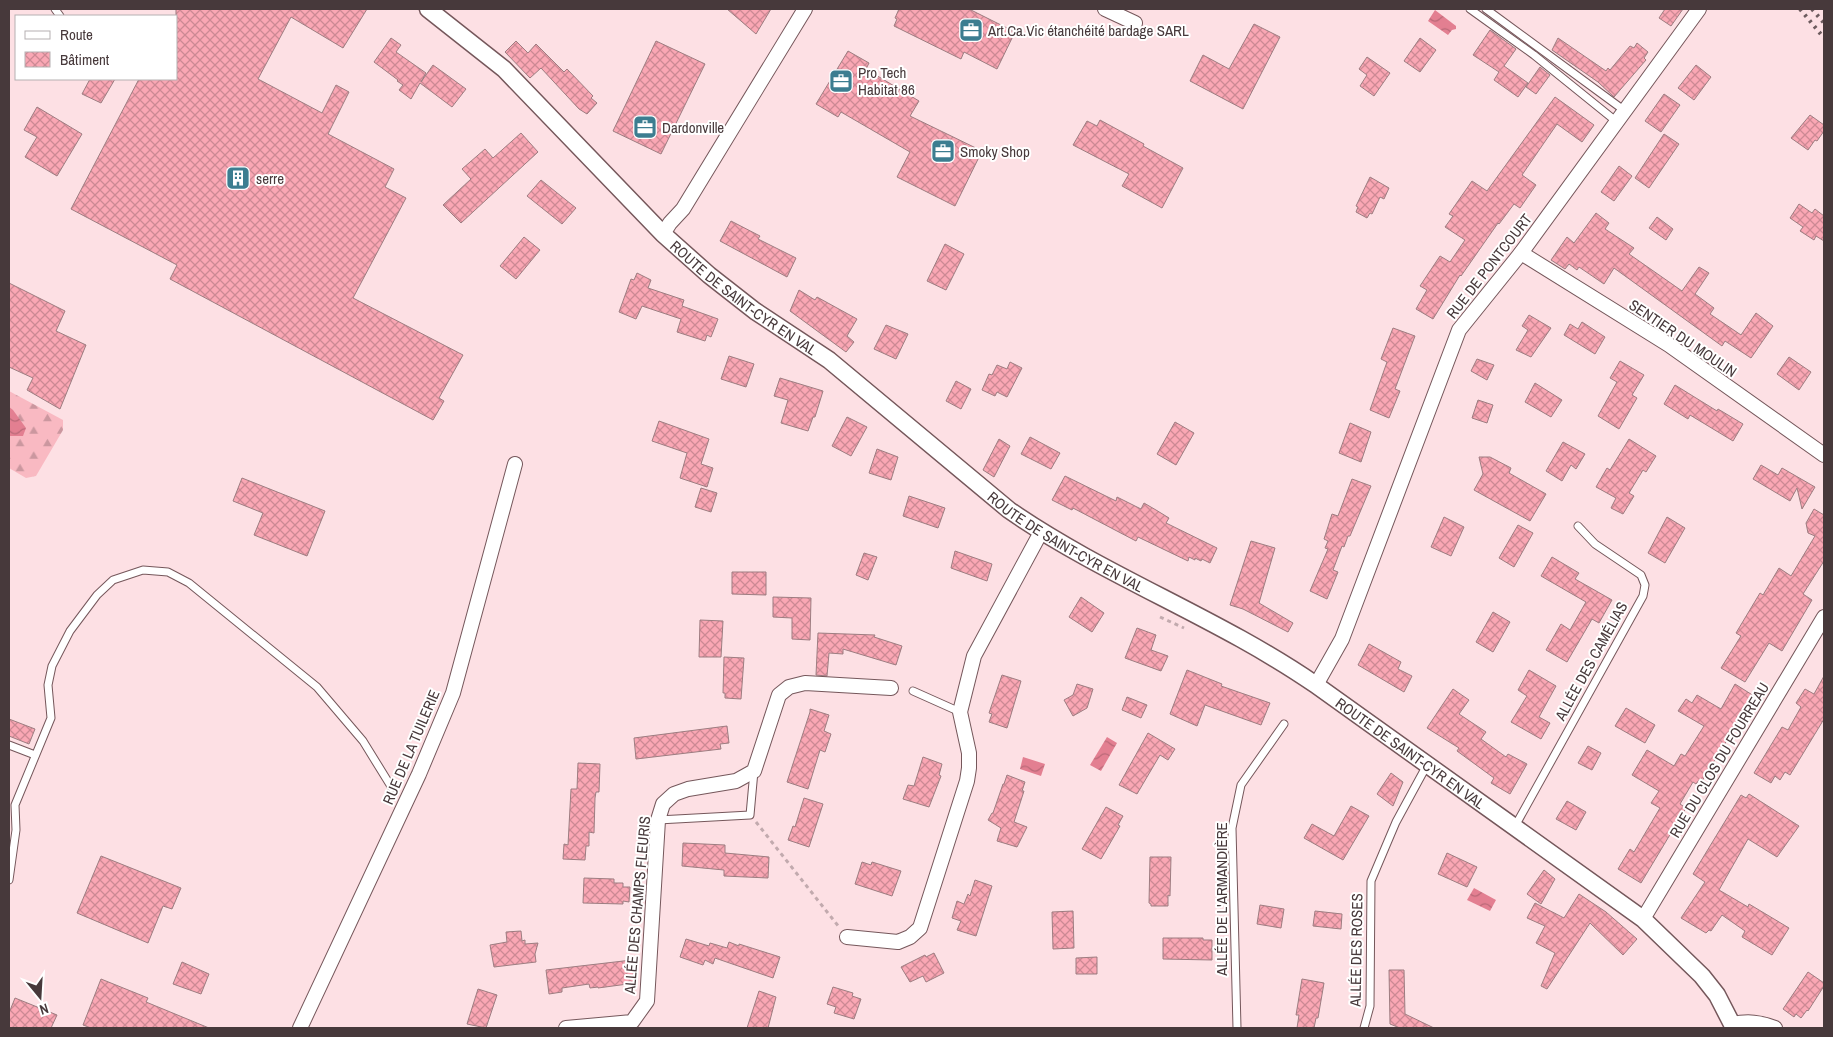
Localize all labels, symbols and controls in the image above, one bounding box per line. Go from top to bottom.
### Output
legend [15,15,178,80]
office icon: Art.Ca.Vic étanchéité bardage SARL [958,17,984,43]
place label: Art.Ca.Vic étanchéité bardage SARL [987,20,1189,41]
text: Route [60,24,93,45]
text: Bâtiment [60,49,110,70]
place label: Pro Tech Habitat 86 [858,62,915,100]
office icon: Pro Tech Habitat 86 [828,68,854,94]
office icon: Dardonville [632,114,658,140]
place label: Dardonville [662,117,724,138]
office icon: Smoky Shop [930,138,956,164]
place label: Smoky Shop [960,141,1030,162]
building icon: serre [225,165,251,191]
place label: serre [256,168,284,189]
street label: RUE DE PONTCOURT [1441,209,1537,323]
street label: ROUTE DE SAINT-CYR EN VAL [666,235,821,360]
street label: SENTIER DU MOULIN [1625,294,1741,382]
street label: ROUTE DE SAINT-CYR EN VAL [983,486,1148,597]
street label: ALLÉE DES CAMÉLIAS [1549,598,1632,725]
street label: RUE DU CLOS DU FOURREAU [1664,678,1774,842]
street label: RUE DE LA TUILERIE [377,686,445,808]
street label: ROUTE DE SAINT-CYR EN VAL [1332,692,1490,813]
street label: ALLÉE DES CHAMPS FLEURIS [619,815,655,996]
street label: ALLÉE DE L'ARMANDIÈRE [1211,822,1232,977]
street label: ALLÉE DES ROSES [1344,893,1367,1008]
north arrow [15,972,65,1022]
text: N [37,1000,51,1019]

